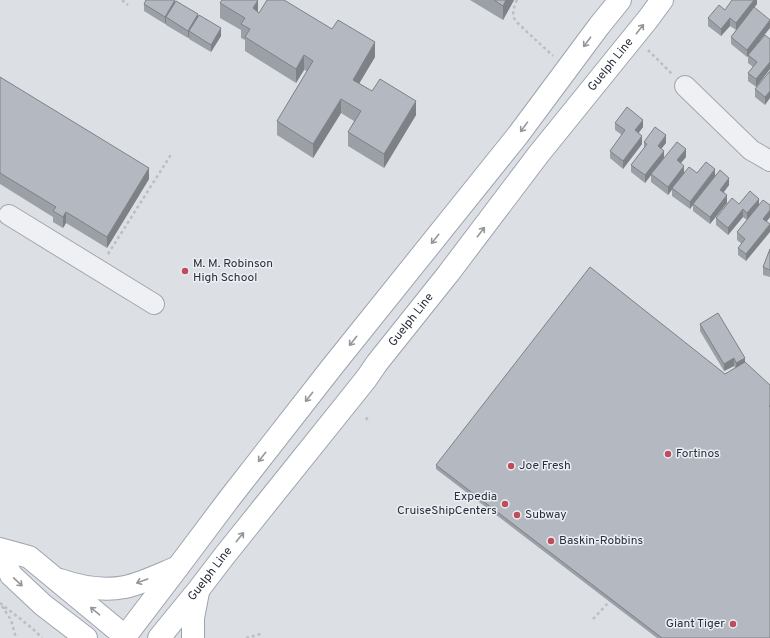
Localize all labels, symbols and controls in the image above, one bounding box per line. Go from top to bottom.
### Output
one-way arrow [636,23,644,34]
street label: Guelph Line [585,35,637,95]
one-way arrow [583,36,591,47]
one-way arrow [520,121,528,132]
one-way arrow [476,227,485,238]
one-way arrow [430,234,439,245]
place label: M. M. Robinson High School [193,256,273,286]
marker: M. M. Robinson High School [180,266,190,276]
street label: Guelph Line [385,290,438,350]
one-way arrow [349,335,358,346]
one-way arrow [305,391,313,402]
place label: Fortinos [676,446,720,462]
marker: Fortinos [663,449,673,459]
one-way arrow [258,451,266,462]
place label: Joe Fresh [519,458,571,474]
marker: Joe Fresh [506,461,516,471]
place label: Expedia CruiseShipCenters [397,489,497,519]
marker: Expedia CruiseShipCenters [500,499,510,509]
place label: Subway [525,507,567,523]
marker: Subway [512,510,522,520]
one-way arrow [236,531,244,542]
place label: Baskin-Robbins [559,533,643,549]
marker: Baskin-Robbins [546,536,556,546]
street label: Guelph Line [184,544,236,604]
one-way arrow [13,577,23,586]
one-way arrow [136,578,148,586]
one-way arrow [90,607,101,616]
place label: Giant Tiger [666,616,725,632]
marker: Giant Tiger [728,619,738,629]

